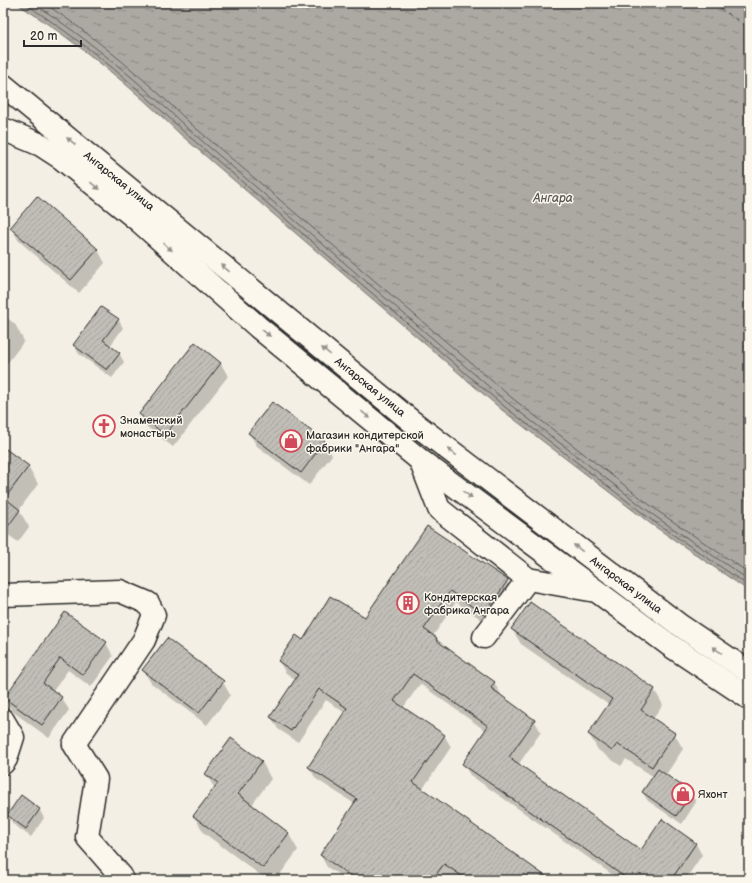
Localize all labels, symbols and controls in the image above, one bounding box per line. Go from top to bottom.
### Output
scale bar [24,22,81,48]
text: 20 m [30,29,57,44]
one-way arrow [65,136,76,145]
street label: Ангарская улица [80,148,157,214]
one-way arrow [90,181,100,190]
water label: Ангара [532,191,573,206]
one-way arrow [163,242,173,252]
one-way arrow [220,263,231,272]
one-way arrow [260,328,271,337]
one-way arrow [320,346,331,355]
street label: Ангарская улица [331,354,408,420]
one-way arrow [361,411,371,420]
church icon: Знаменский монастырь [91,413,117,439]
place label: Знаменский монастырь [120,414,182,440]
shop icon: Магазин кондитерской фабрики "Ангара" [278,428,304,454]
place label: Магазин кондитерской фабрики "Ангара" [306,429,424,455]
one-way arrow [447,448,458,457]
one-way arrow [463,491,474,500]
one-way arrow [573,544,583,552]
street label: Ангарская улица [587,553,665,617]
building icon: Кондитерская фабрика Ангара [395,590,421,616]
place label: Кондитерская фабрика Ангара [424,591,510,617]
one-way arrow [711,646,722,654]
shop icon: Яхонт [670,781,696,807]
place label: Яхонт [698,788,728,801]

